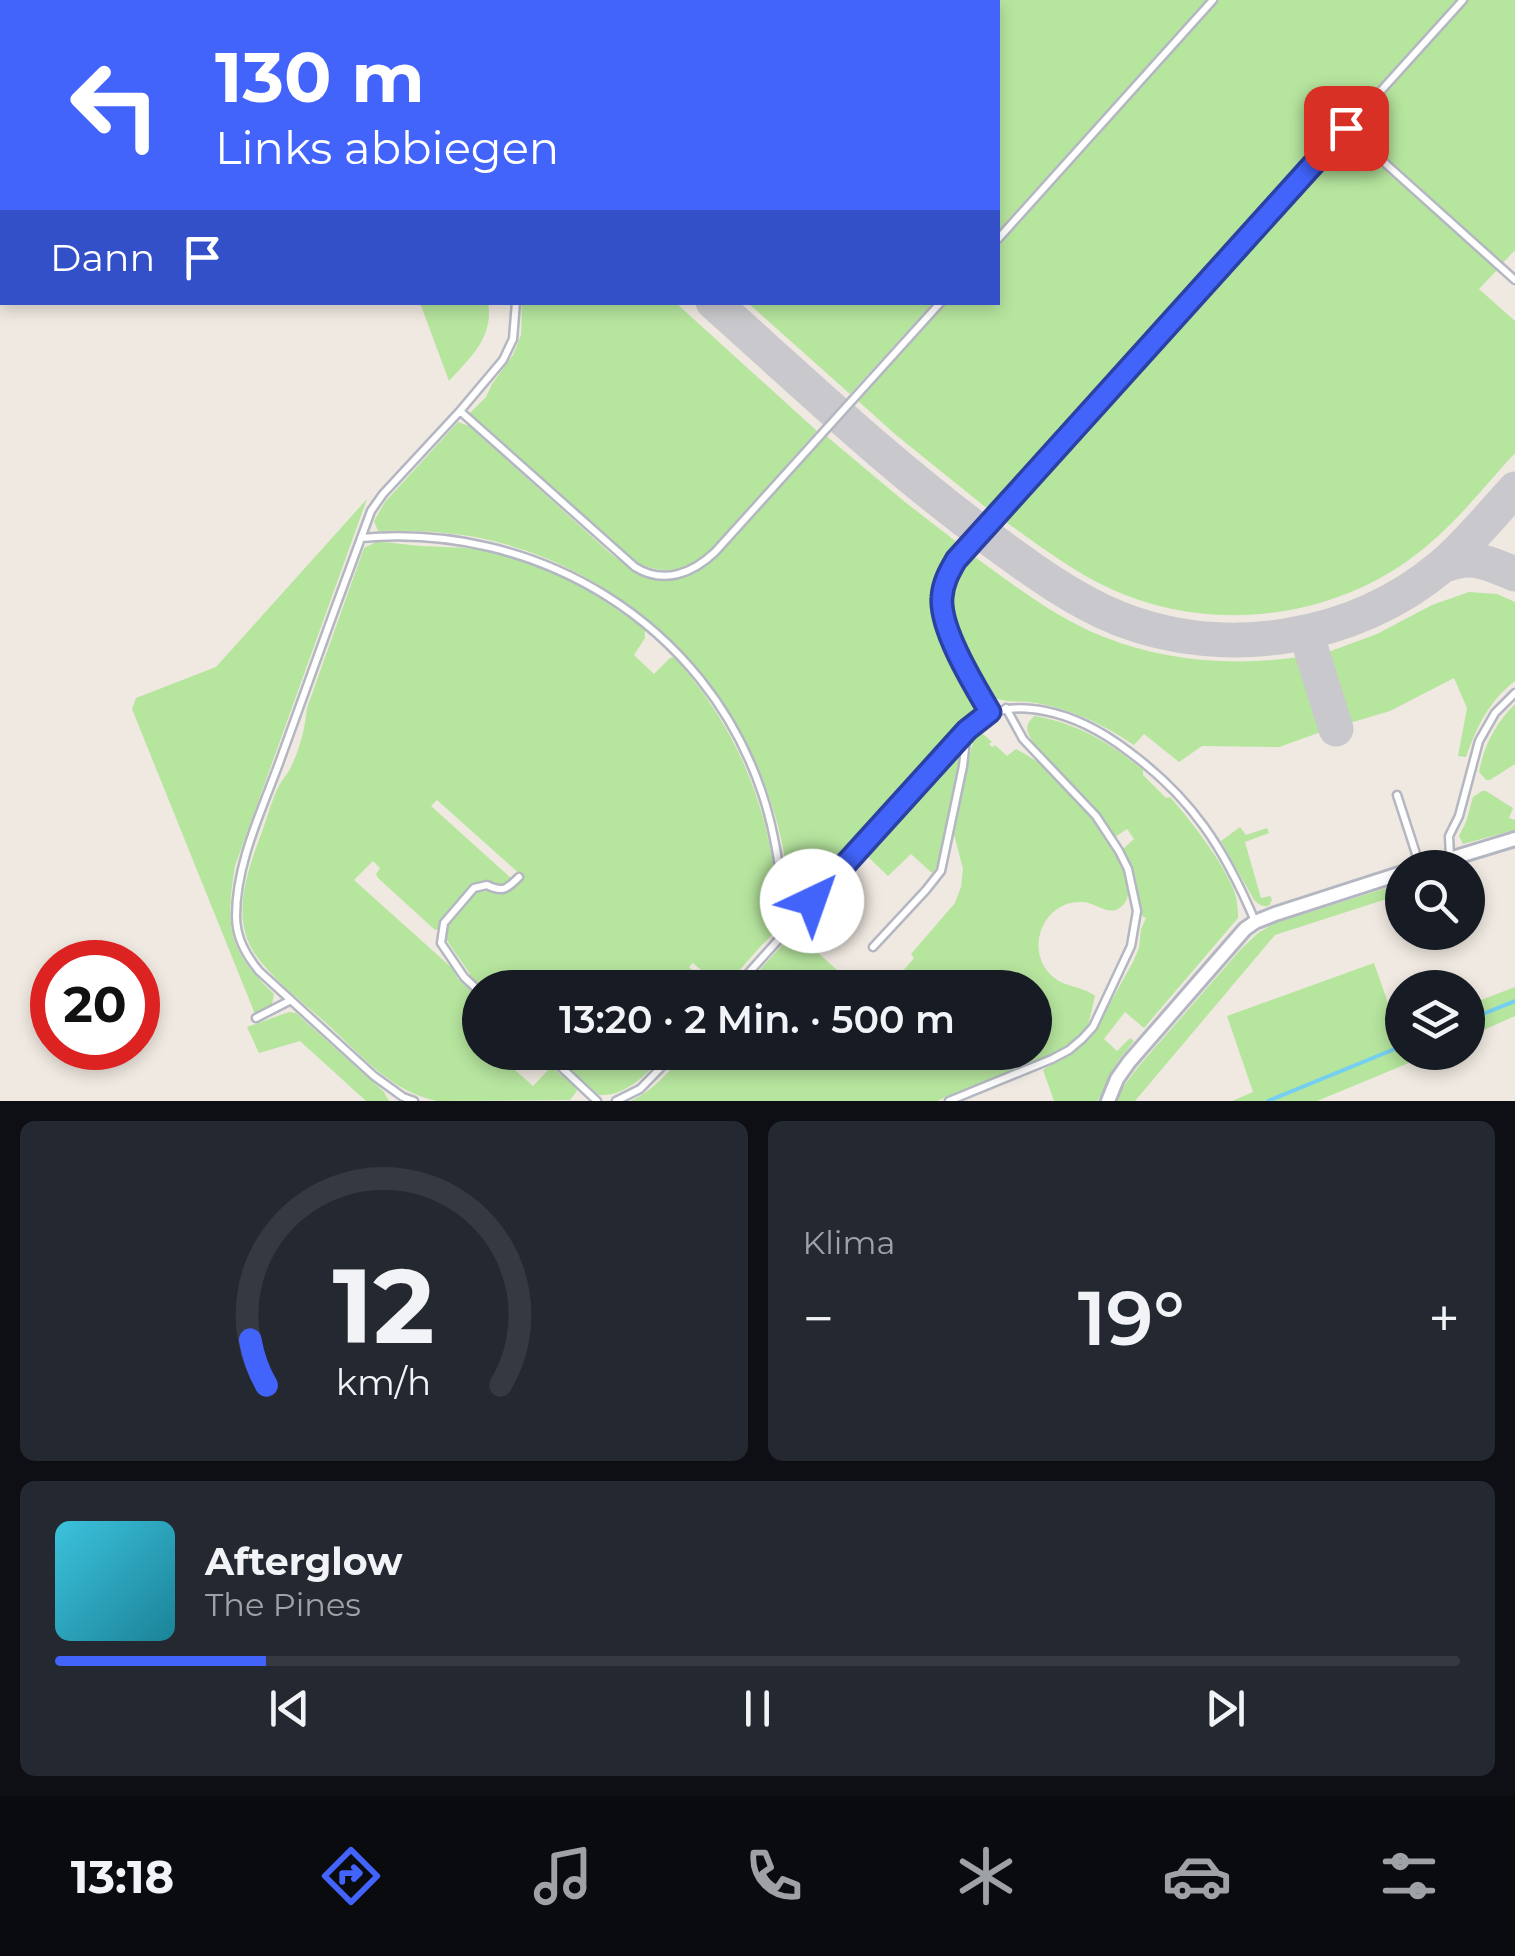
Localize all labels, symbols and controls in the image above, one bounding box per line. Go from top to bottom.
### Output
text: 130 m [215,34,425,120]
icon: left [50,40,180,170]
pin [1304,86,1389,171]
icon: arrive [1319,101,1374,156]
text: Links abbiegen [215,120,559,175]
icon: arrive [175,230,230,285]
text: Dann [50,234,155,281]
position arrow [760,849,864,953]
map controls [1385,850,1485,1070]
button: search [1385,850,1485,950]
speed limit sign: 20 [30,940,160,1070]
button: layers [1385,970,1485,1070]
text: 13:20 · 2 Min. · 500 m [559,996,955,1043]
text: Klima [803,1223,895,1262]
text: 12 [333,1242,435,1369]
text: 19° [1078,1272,1185,1364]
text: − [803,1285,834,1352]
text: + [1428,1285,1460,1352]
text: km/h [336,1360,431,1404]
text: Afterglow [205,1538,403,1585]
text: The Pines [205,1585,361,1624]
icon: previous [262,1681,317,1736]
icon: pause [730,1681,785,1736]
icon: next [1198,1681,1253,1736]
icon: directions [316,1841,386,1911]
icon: music [528,1841,598,1911]
icon: phone [739,1841,809,1911]
icon: climate [951,1841,1021,1911]
icon: car [1162,1841,1232,1911]
icon: filters [1374,1841,1444,1911]
text: 13:18 [71,1849,174,1904]

